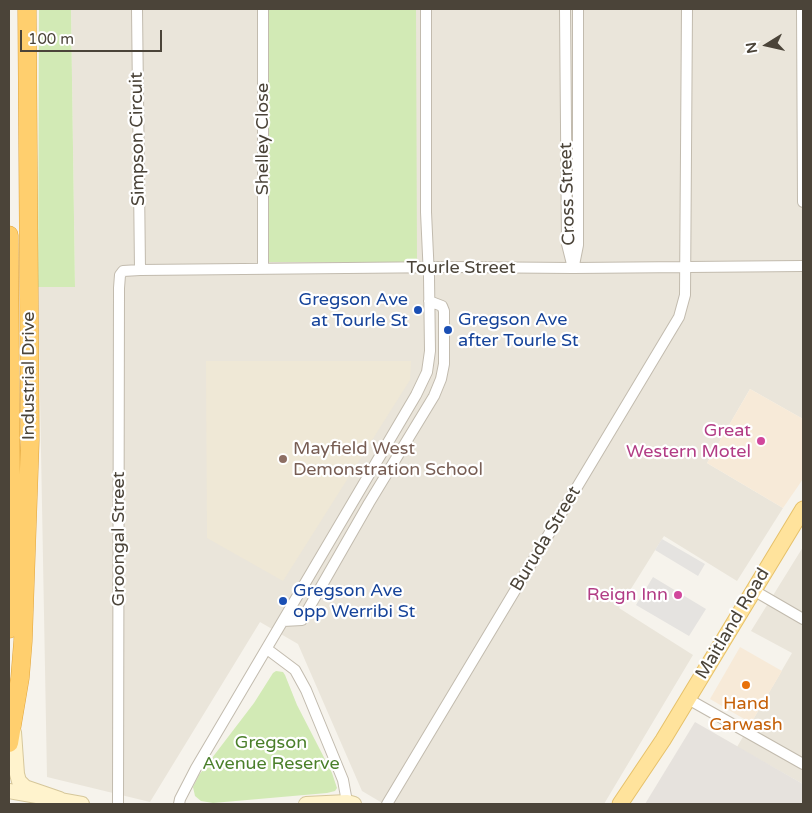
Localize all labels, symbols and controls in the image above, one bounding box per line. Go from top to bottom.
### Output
scale bar [22,20,165,52]
north arrow [742,20,792,70]
text: 100 m [28,30,74,48]
text: N [742,41,761,55]
street label: Simpson Circuit [126,72,150,206]
street label: Shelley Close [252,83,274,195]
street label: Cross Street [555,142,581,246]
street label: Tourle Street [406,257,516,279]
place label: Gregson Ave at Tourle St [299,289,408,332]
marker: Gregson Ave at Tourle St [412,304,424,316]
place label: Gregson Ave after Tourle St [458,309,579,352]
street label: Industrial Drive [18,312,40,440]
marker: Gregson Ave after Tourle St [442,324,454,336]
place label: Great Western Motel [626,420,751,462]
marker: Great Western Motel [755,435,767,447]
place label: Mayfield West Demonstration School [293,438,483,480]
marker: Mayfield West Demonstration School [277,453,289,465]
street label: Groongal Street [108,471,130,607]
street label: Buruda Street [506,483,586,595]
street label: Maitland Road [691,565,775,683]
place label: Gregson Ave opp Werribi St [293,580,415,622]
place label: Reign Inn [587,584,668,606]
marker: Reign Inn [672,589,684,601]
marker: Gregson Ave opp Werribi St [277,595,289,607]
marker: Hand Carwash [740,679,752,691]
place label: Hand Carwash [709,693,783,736]
park label: Gregson Avenue Reserve [202,732,340,774]

